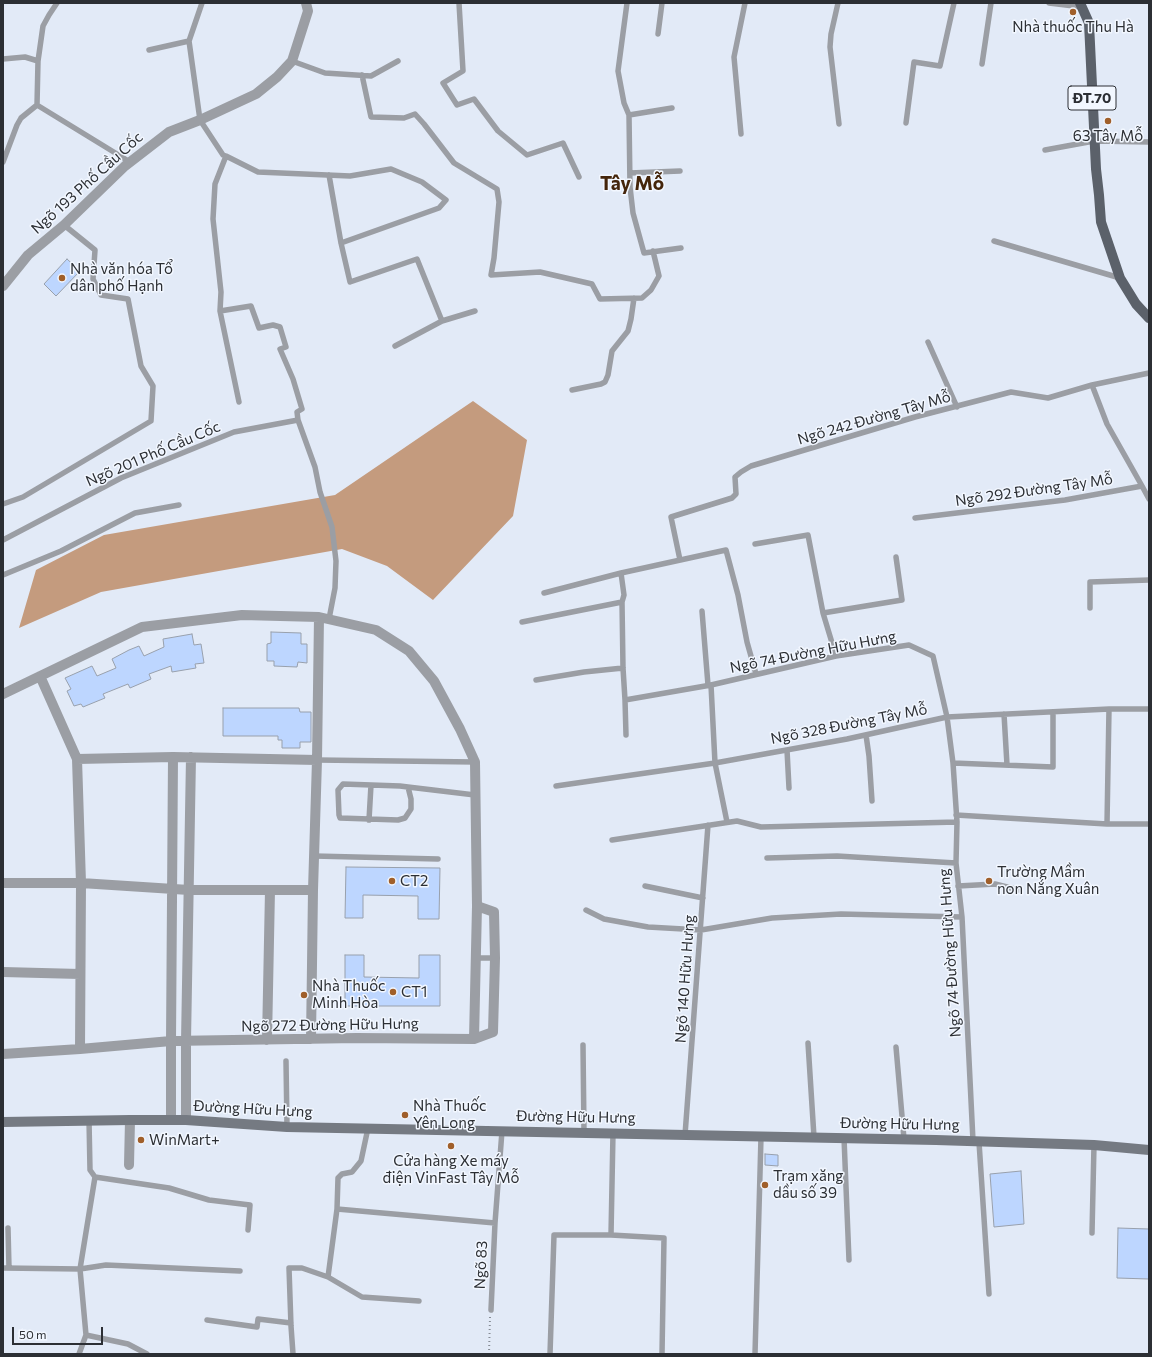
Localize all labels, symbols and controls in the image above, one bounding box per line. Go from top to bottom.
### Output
marker: Nhà thuốc Thu Hà [1068,7,1078,17]
place label: Nhà thuốc Thu Hà [1012,18,1134,36]
road number: ĐT.70 [1068,86,1116,110]
marker: 63 Tây Mỗ [1103,116,1113,126]
place label: 63 Tây Mỗ [1073,127,1143,145]
street label: Ngõ 193 Phố Cầu Cốc [28,128,146,238]
district label: Tây Mỗ [600,173,664,195]
place label: Nhà văn hóa Tổ dân phố Hạnh [70,260,173,295]
marker: Nhà văn hóa Tổ dân phố Hạnh [57,273,67,283]
street label: Ngõ 242 Đường Tây Mỗ [795,387,953,449]
street label: Ngõ 201 Phố Cầu Cốc [83,418,223,490]
street label: Ngõ 292 Đường Tây Mỗ [954,470,1114,510]
street label: Ngõ 74 Đường Hữu Hưng [728,627,898,677]
street label: Ngõ 328 Đường Tây Mỗ [769,700,929,748]
place label: Trường Mầm non Nắng Xuân [997,863,1099,898]
street label: Ngõ 74 Đường Hữu Hưng [935,868,965,1038]
place label: CT2 [400,872,428,890]
marker: CT2 [387,876,397,886]
marker: Trường Mầm non Nắng Xuân [984,876,994,886]
street label: Ngõ 140 Hữu Hưng [672,914,698,1044]
place label: Nhà Thuốc Minh Hòa [312,977,386,1012]
place label: CT1 [401,983,427,1001]
marker: CT1 [388,987,398,997]
marker: Nhà Thuốc Minh Hòa [299,990,309,1000]
street label: Ngõ 272 Đường Hữu Hưng [241,1014,419,1036]
street label: Đường Hữu Hưng [193,1097,313,1121]
place label: Nhà Thuốc Yên Long [413,1097,487,1132]
street label: Đường Hữu Hưng [516,1107,636,1127]
marker: Nhà Thuốc Yên Long [400,1110,410,1120]
street label: Đường Hữu Hưng [840,1114,960,1134]
place label: WinMart+ [149,1131,220,1149]
marker: WinMart+ [136,1135,146,1145]
marker: Cửa hàng Xe máy điện VinFast Tây Mỗ [446,1141,456,1151]
place label: Cửa hàng Xe máy điện VinFast Tây Mỗ [382,1152,520,1187]
place label: Trạm xăng dầu số 39 [773,1167,843,1202]
marker: Trạm xăng dầu số 39 [760,1180,770,1190]
street label: Ngõ 83 [471,1240,491,1290]
scale bar [14,1319,105,1345]
text: 50 m [19,1327,47,1341]

